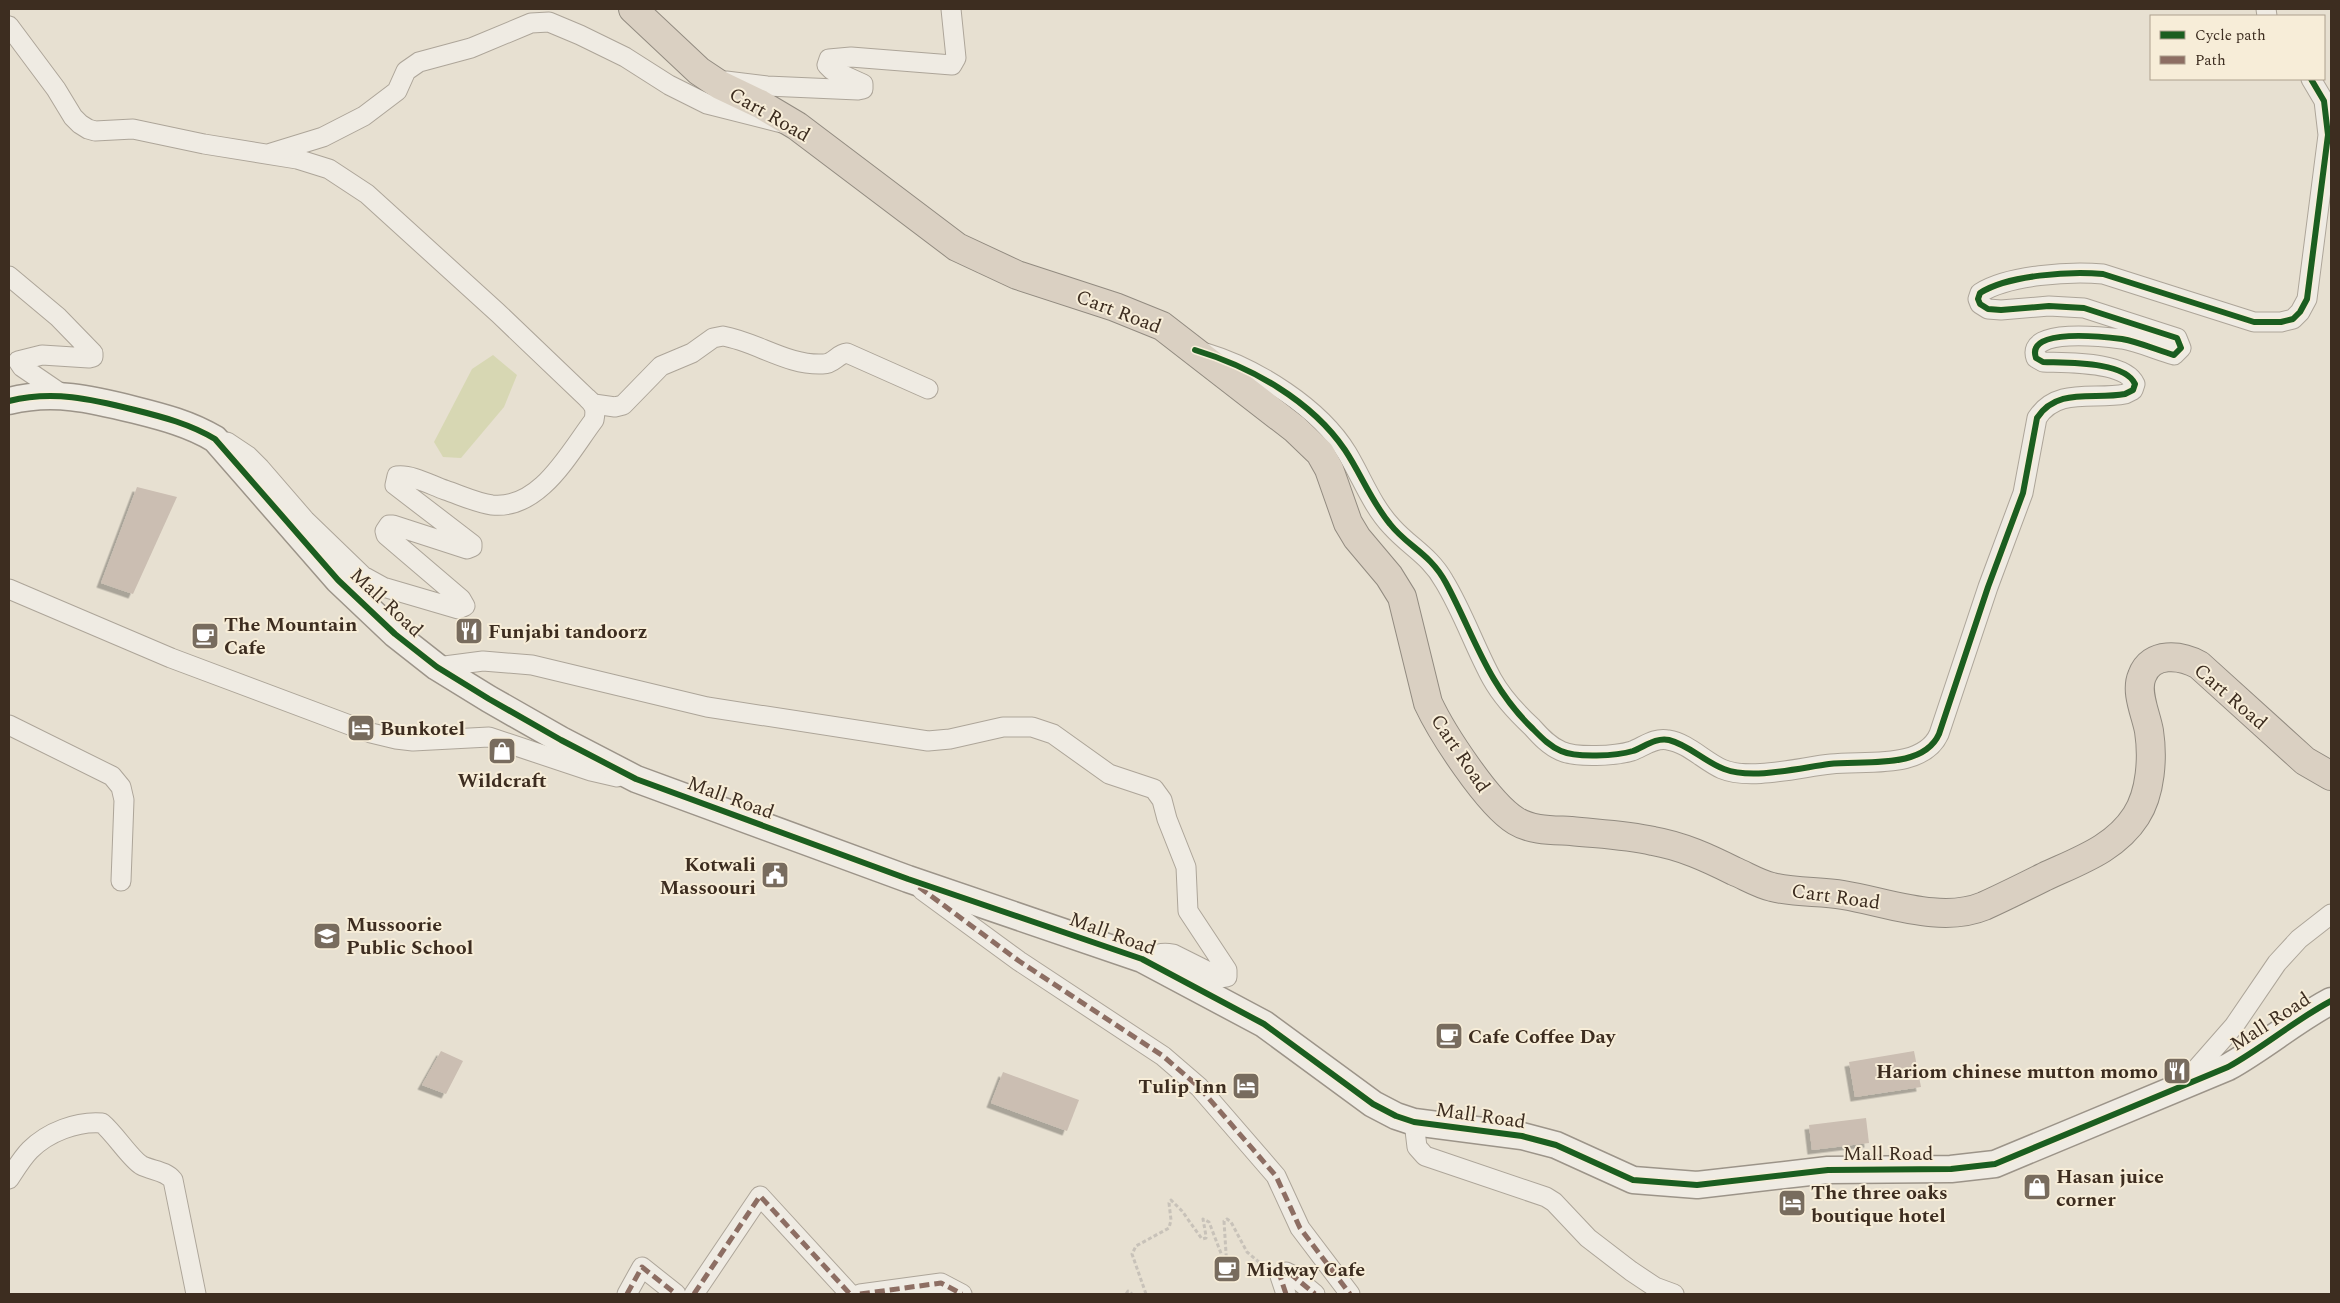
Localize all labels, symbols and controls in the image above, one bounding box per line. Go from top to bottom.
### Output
legend [2150,15,2325,80]
text: Cycle path [2195,24,2266,47]
text: Path [2195,49,2226,72]
street label: Cart Road [723,80,816,150]
street label: Cart Road [1072,282,1166,342]
street label: Mall Road [343,561,430,645]
place label: The Mountain Cafe [224,610,357,663]
restaurant icon: Funjabi tandoorz [454,616,484,646]
place label: Funjabi tandoorz [488,617,648,647]
cafe icon: The Mountain Cafe [190,621,220,651]
street label: Cart Road [2187,656,2274,737]
street label: Cart Road [1423,708,1498,799]
hotel icon: Bunkotel [346,713,376,743]
place label: Bunkotel [380,714,465,744]
shop icon: Wildcraft [487,736,517,766]
place label: Wildcraft [457,766,547,796]
street label: Mall Road [683,768,778,828]
place label: Kotwali Massoouri [659,850,756,903]
public building icon: Kotwali Massoouri [760,860,790,890]
street label: Cart Road [1790,876,1882,918]
street label: Mall Road [1065,904,1160,964]
place label: Mussoorie Public School [346,910,473,963]
school or university icon: Mussoorie Public School [312,921,342,951]
street label: Mall Road [2224,985,2317,1059]
cafe icon: Cafe Coffee Day [1434,1021,1464,1051]
place label: Cafe Coffee Day [1468,1022,1617,1052]
restaurant icon: Hariom chinese mutton momo [2162,1056,2192,1086]
place label: Hariom chinese mutton momo [1876,1057,2158,1087]
hotel icon: Tulip Inn [1231,1071,1261,1101]
place label: Tulip Inn [1138,1072,1227,1102]
street label: Mall Road [1434,1095,1528,1137]
street label: Mall Road [1843,1139,1933,1169]
place label: Hasan juice corner [2056,1162,2164,1215]
shop icon: Hasan juice corner [2022,1172,2052,1202]
place label: The three oaks boutique hotel [1811,1178,1948,1231]
hotel icon: The three oaks boutique hotel [1777,1188,1807,1218]
cafe icon: Midway Cafe [1212,1254,1242,1284]
place label: Midway Cafe [1246,1255,1365,1285]

